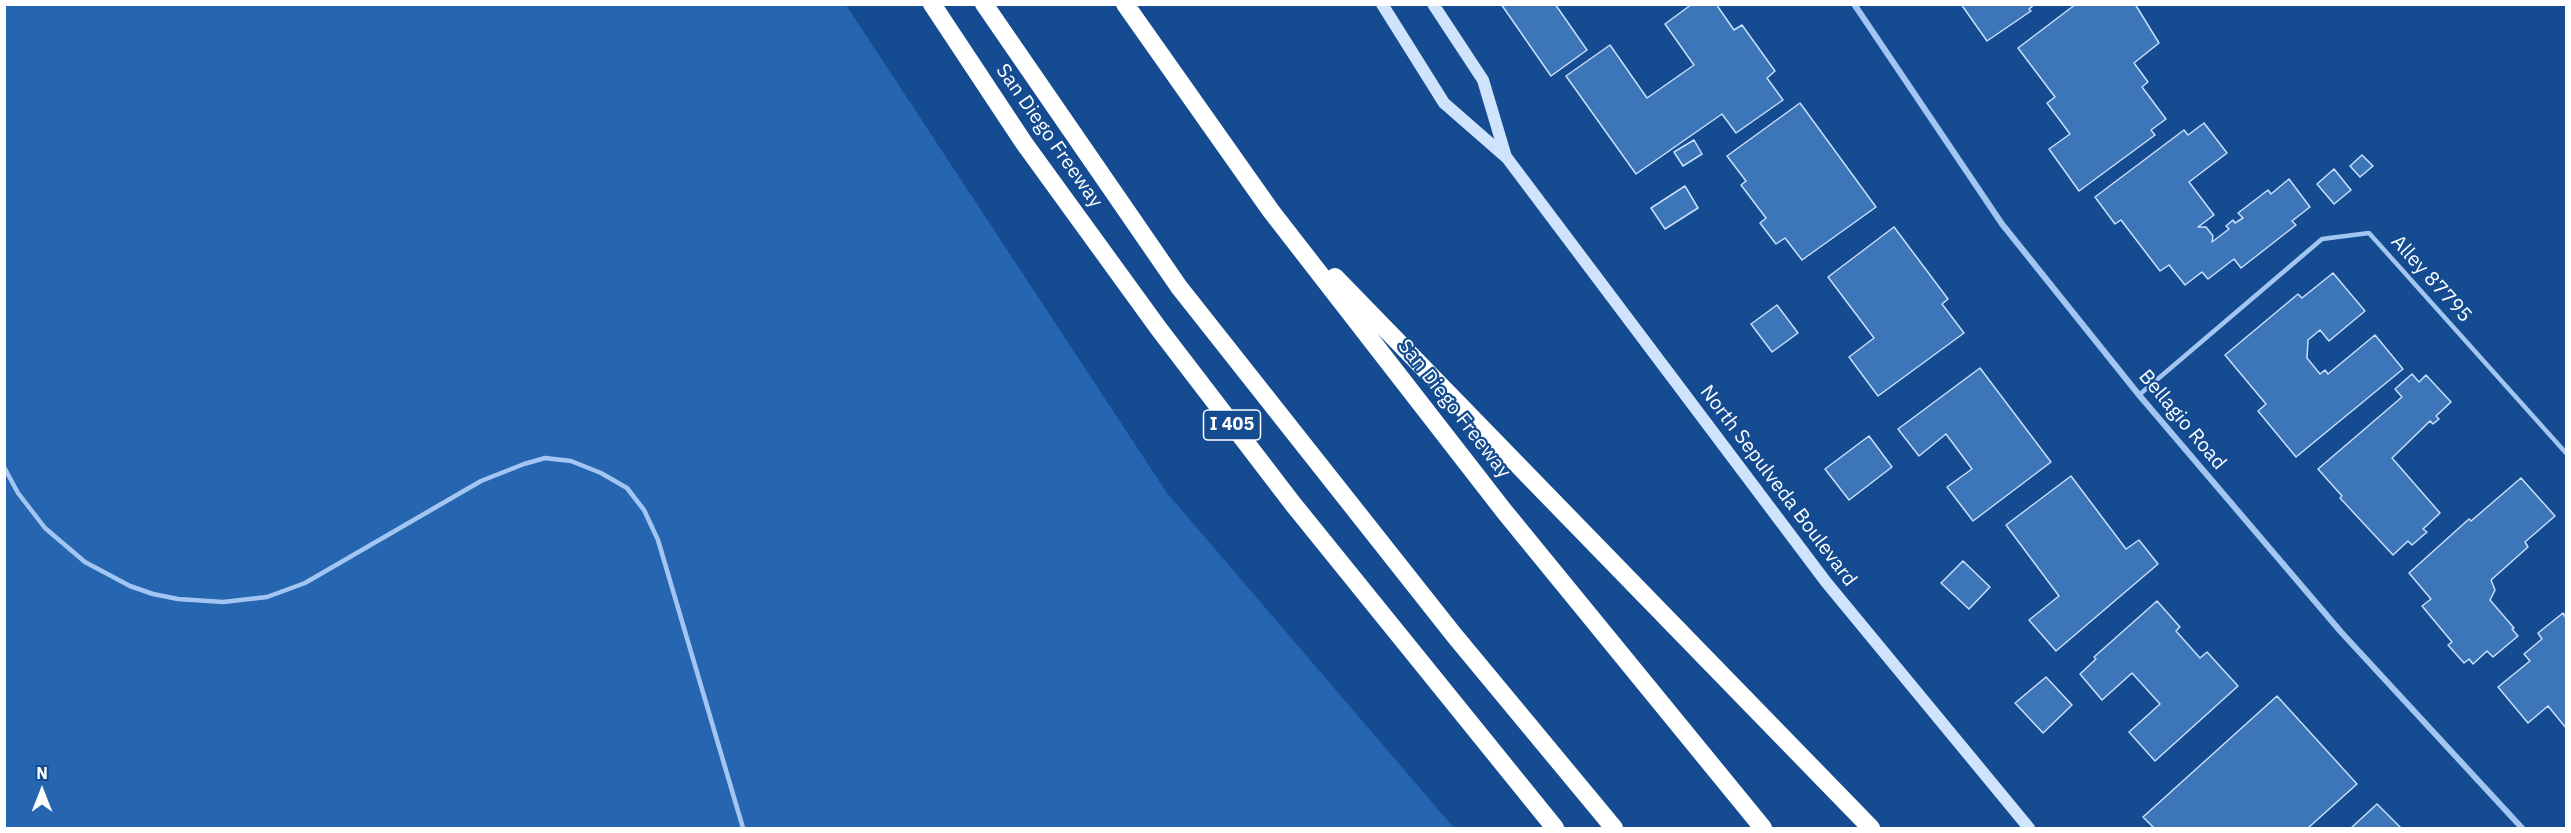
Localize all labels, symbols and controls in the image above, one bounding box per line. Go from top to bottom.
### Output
street label: San Diego Freeway [990,60,1108,212]
street label: Alley 87795 [2386,230,2476,328]
street label: San Diego Freeway [1392,335,1516,483]
street label: Bellagio Road [2133,365,2231,475]
street label: North Sepulveda Boulevard [1695,381,1861,591]
road number: I 405 [1204,410,1260,440]
north arrow [12,761,72,821]
text: N [36,763,48,783]

